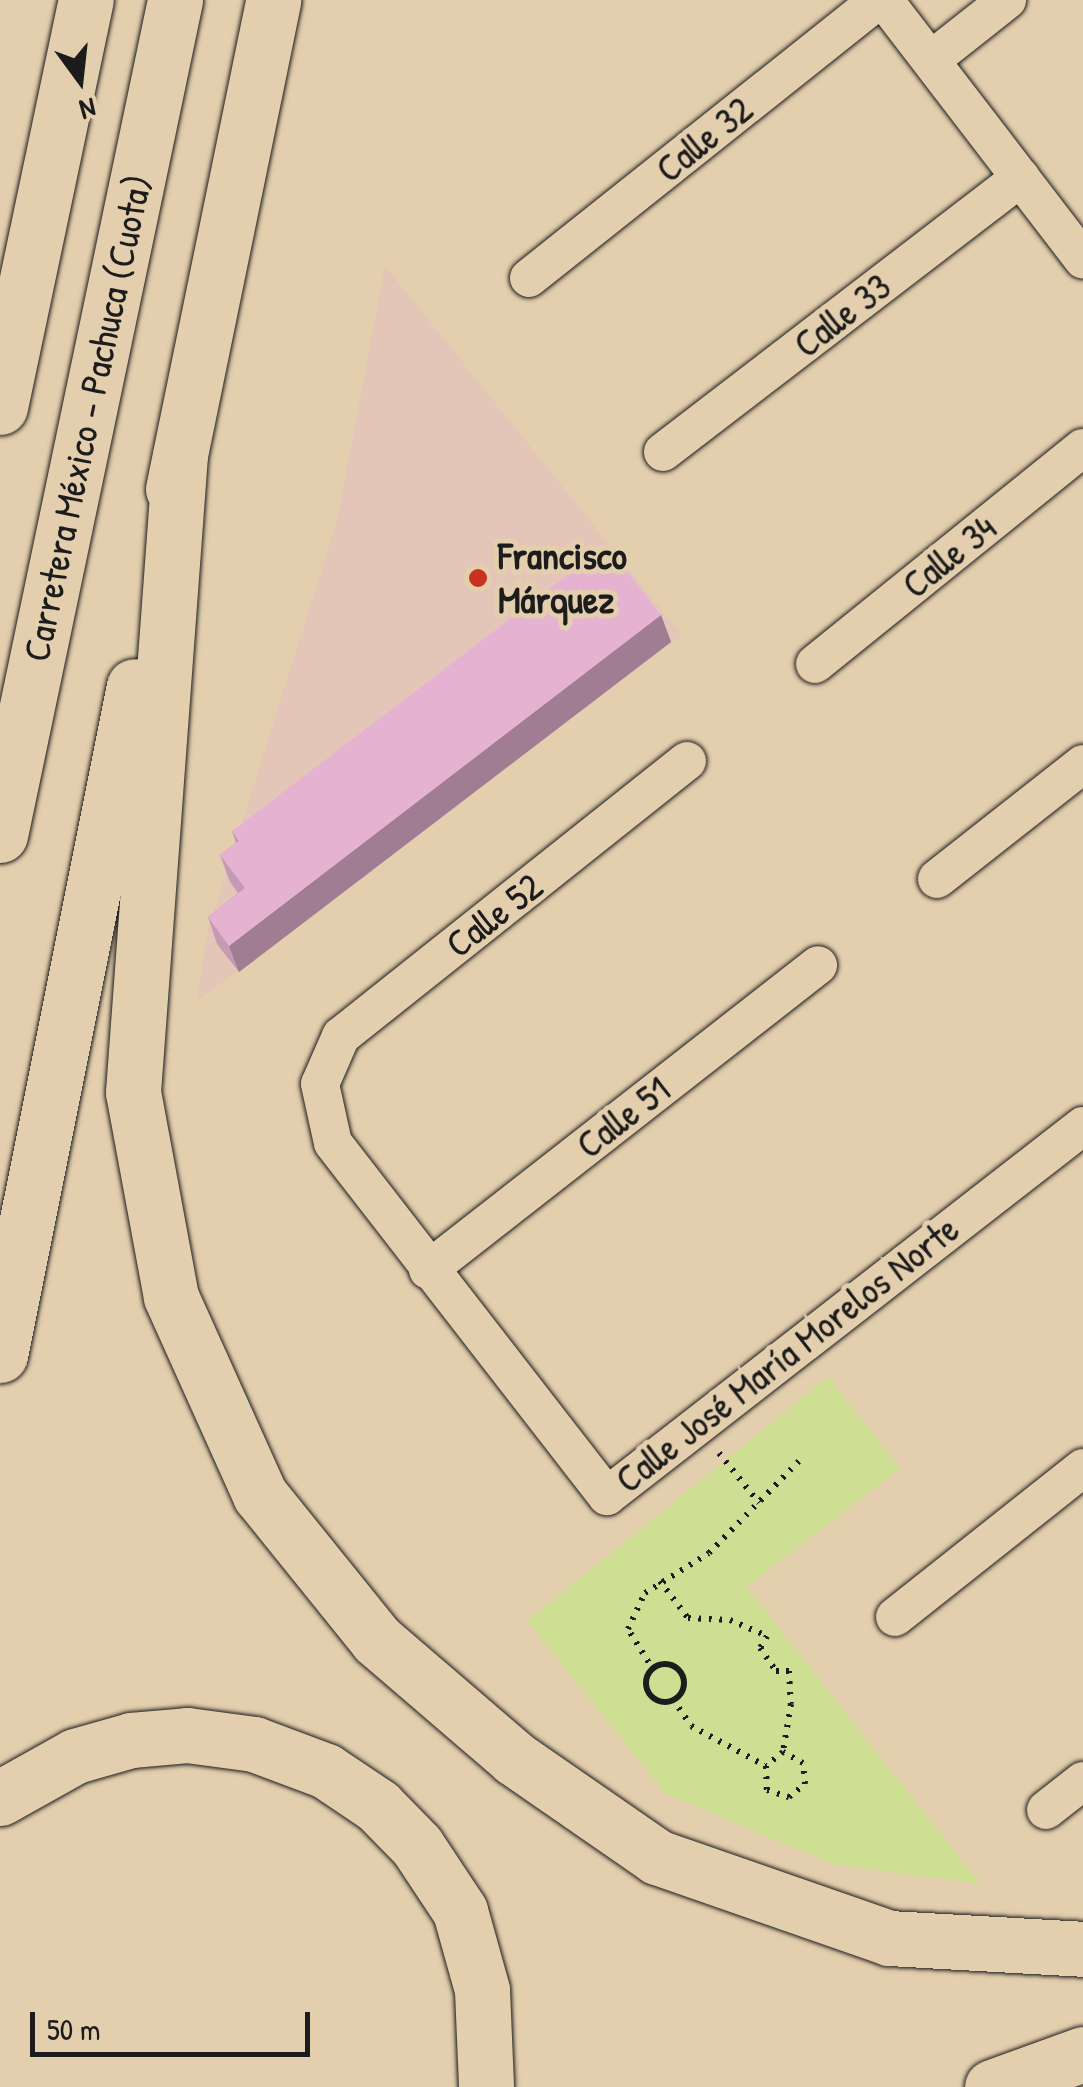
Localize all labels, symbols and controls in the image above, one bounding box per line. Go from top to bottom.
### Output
north arrow [30,30,130,130]
street label: Calle 32 [647,86,761,192]
text: N [76,89,100,129]
street label: Carretera México - Pachuca (Cuota) [13,171,161,665]
street label: Calle 33 [785,263,899,367]
street label: Calle 34 [893,505,1005,607]
place label: Francisco Márquez [498,533,627,622]
marker: Francisco Márquez [467,567,489,589]
street label: Calle 52 [437,863,551,967]
street label: Calle 51 [567,1066,679,1168]
street label: Calle José María Morelos Norte [606,1206,968,1502]
scale bar [35,1992,315,2054]
text: 50 m [47,2009,100,2049]

